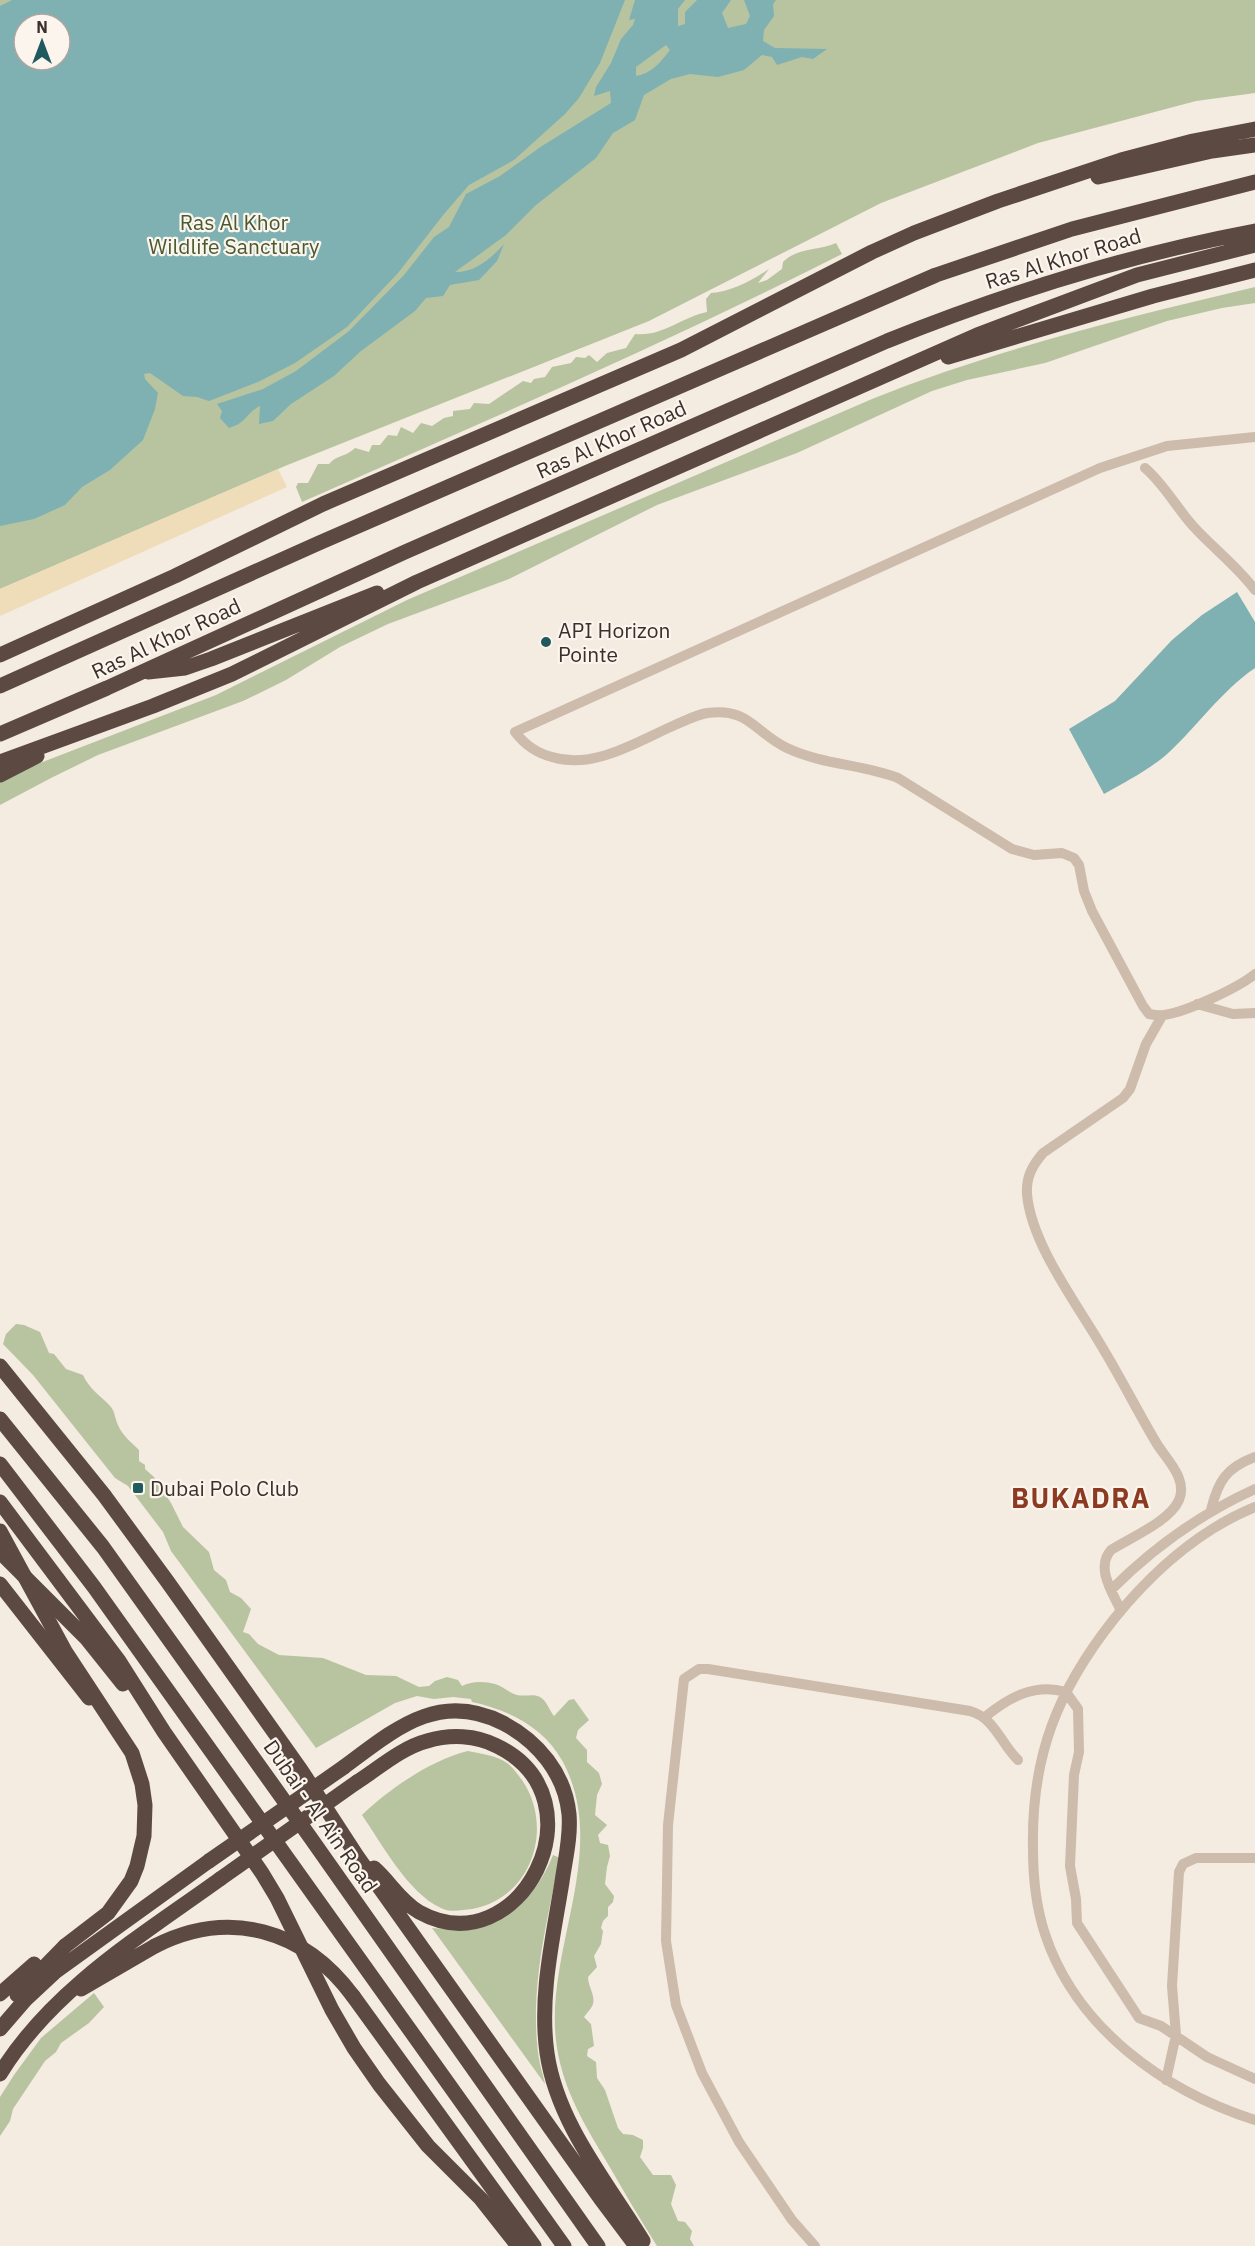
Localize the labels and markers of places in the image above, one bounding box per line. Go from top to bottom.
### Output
place label: API Horizon Pointe [558,616,670,668]
marker: API Horizon Pointe [539,635,553,649]
place label: Dubai Polo Club [150,1474,299,1502]
marker: Dubai Polo Club [131,1481,145,1495]

